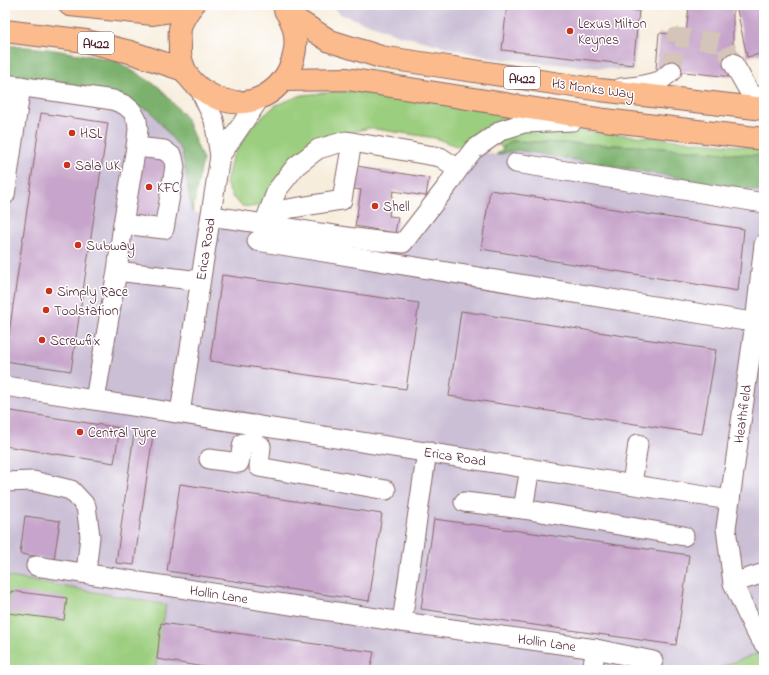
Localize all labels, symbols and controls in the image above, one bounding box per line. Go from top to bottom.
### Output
place label: Lexus Milton Keynes [578,14,647,52]
marker: Lexus Milton Keynes [565,26,575,36]
road number: A422 [78,32,114,54]
road number: A422 [504,67,540,89]
street label: H3 Monks Way [550,73,636,107]
place label: HSL [80,124,103,145]
marker: HSL [67,128,77,138]
place label: Sala UK [75,156,121,177]
marker: Sala UK [62,160,72,170]
place label: KFC [157,178,180,199]
marker: KFC [144,182,154,192]
place label: Shell [383,197,410,218]
marker: Shell [370,201,380,211]
street label: Erica Road [191,216,222,282]
place label: Subway [86,236,135,258]
marker: Subway [73,240,83,250]
place label: Simply Race [57,282,129,304]
marker: Simply Race [44,286,54,296]
place label: Toolstation [54,301,119,322]
marker: Toolstation [41,305,51,315]
place label: Screwfix [50,331,100,352]
marker: Screwfix [37,335,47,345]
street label: Heathfield [729,383,758,445]
place label: Central Tyre [88,423,157,445]
marker: Central Tyre [75,427,85,437]
street label: Erica Road [422,442,488,473]
street label: Hollin Lane [188,581,250,611]
street label: Hollin Lane [516,629,578,658]

